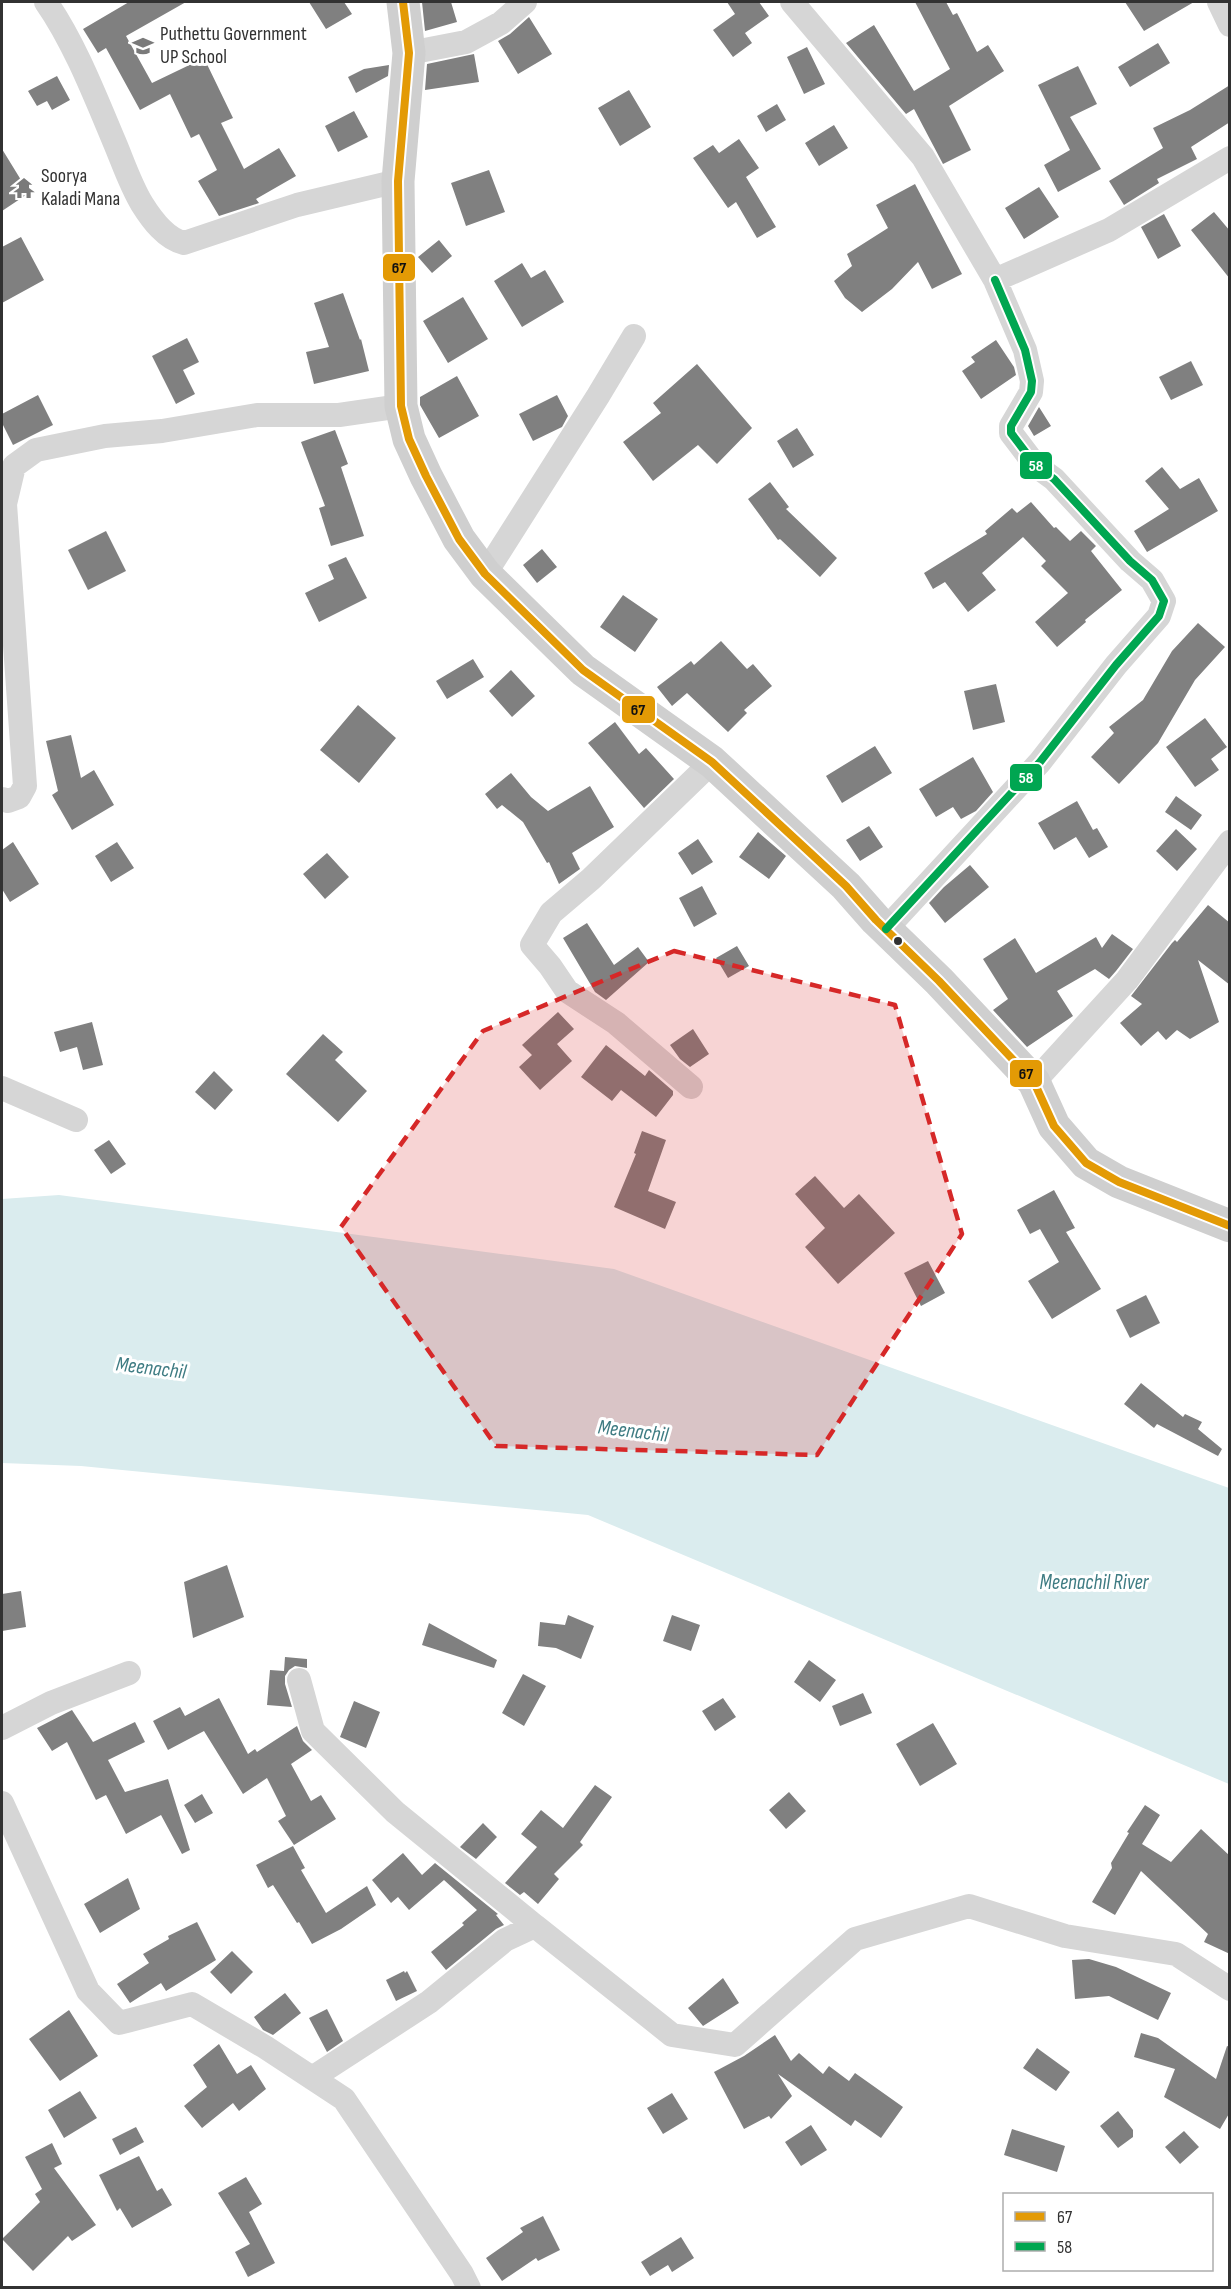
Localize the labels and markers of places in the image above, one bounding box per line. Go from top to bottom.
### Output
place label: Puthettu Government UP School [160,22,307,69]
school or university icon: Puthettu Government UP School [131,34,155,58]
place label: Soorya Kaladi Mana [41,164,120,211]
temple icon: Soorya Kaladi Mana [12,176,36,200]
unlabelled marker [892,935,904,947]

